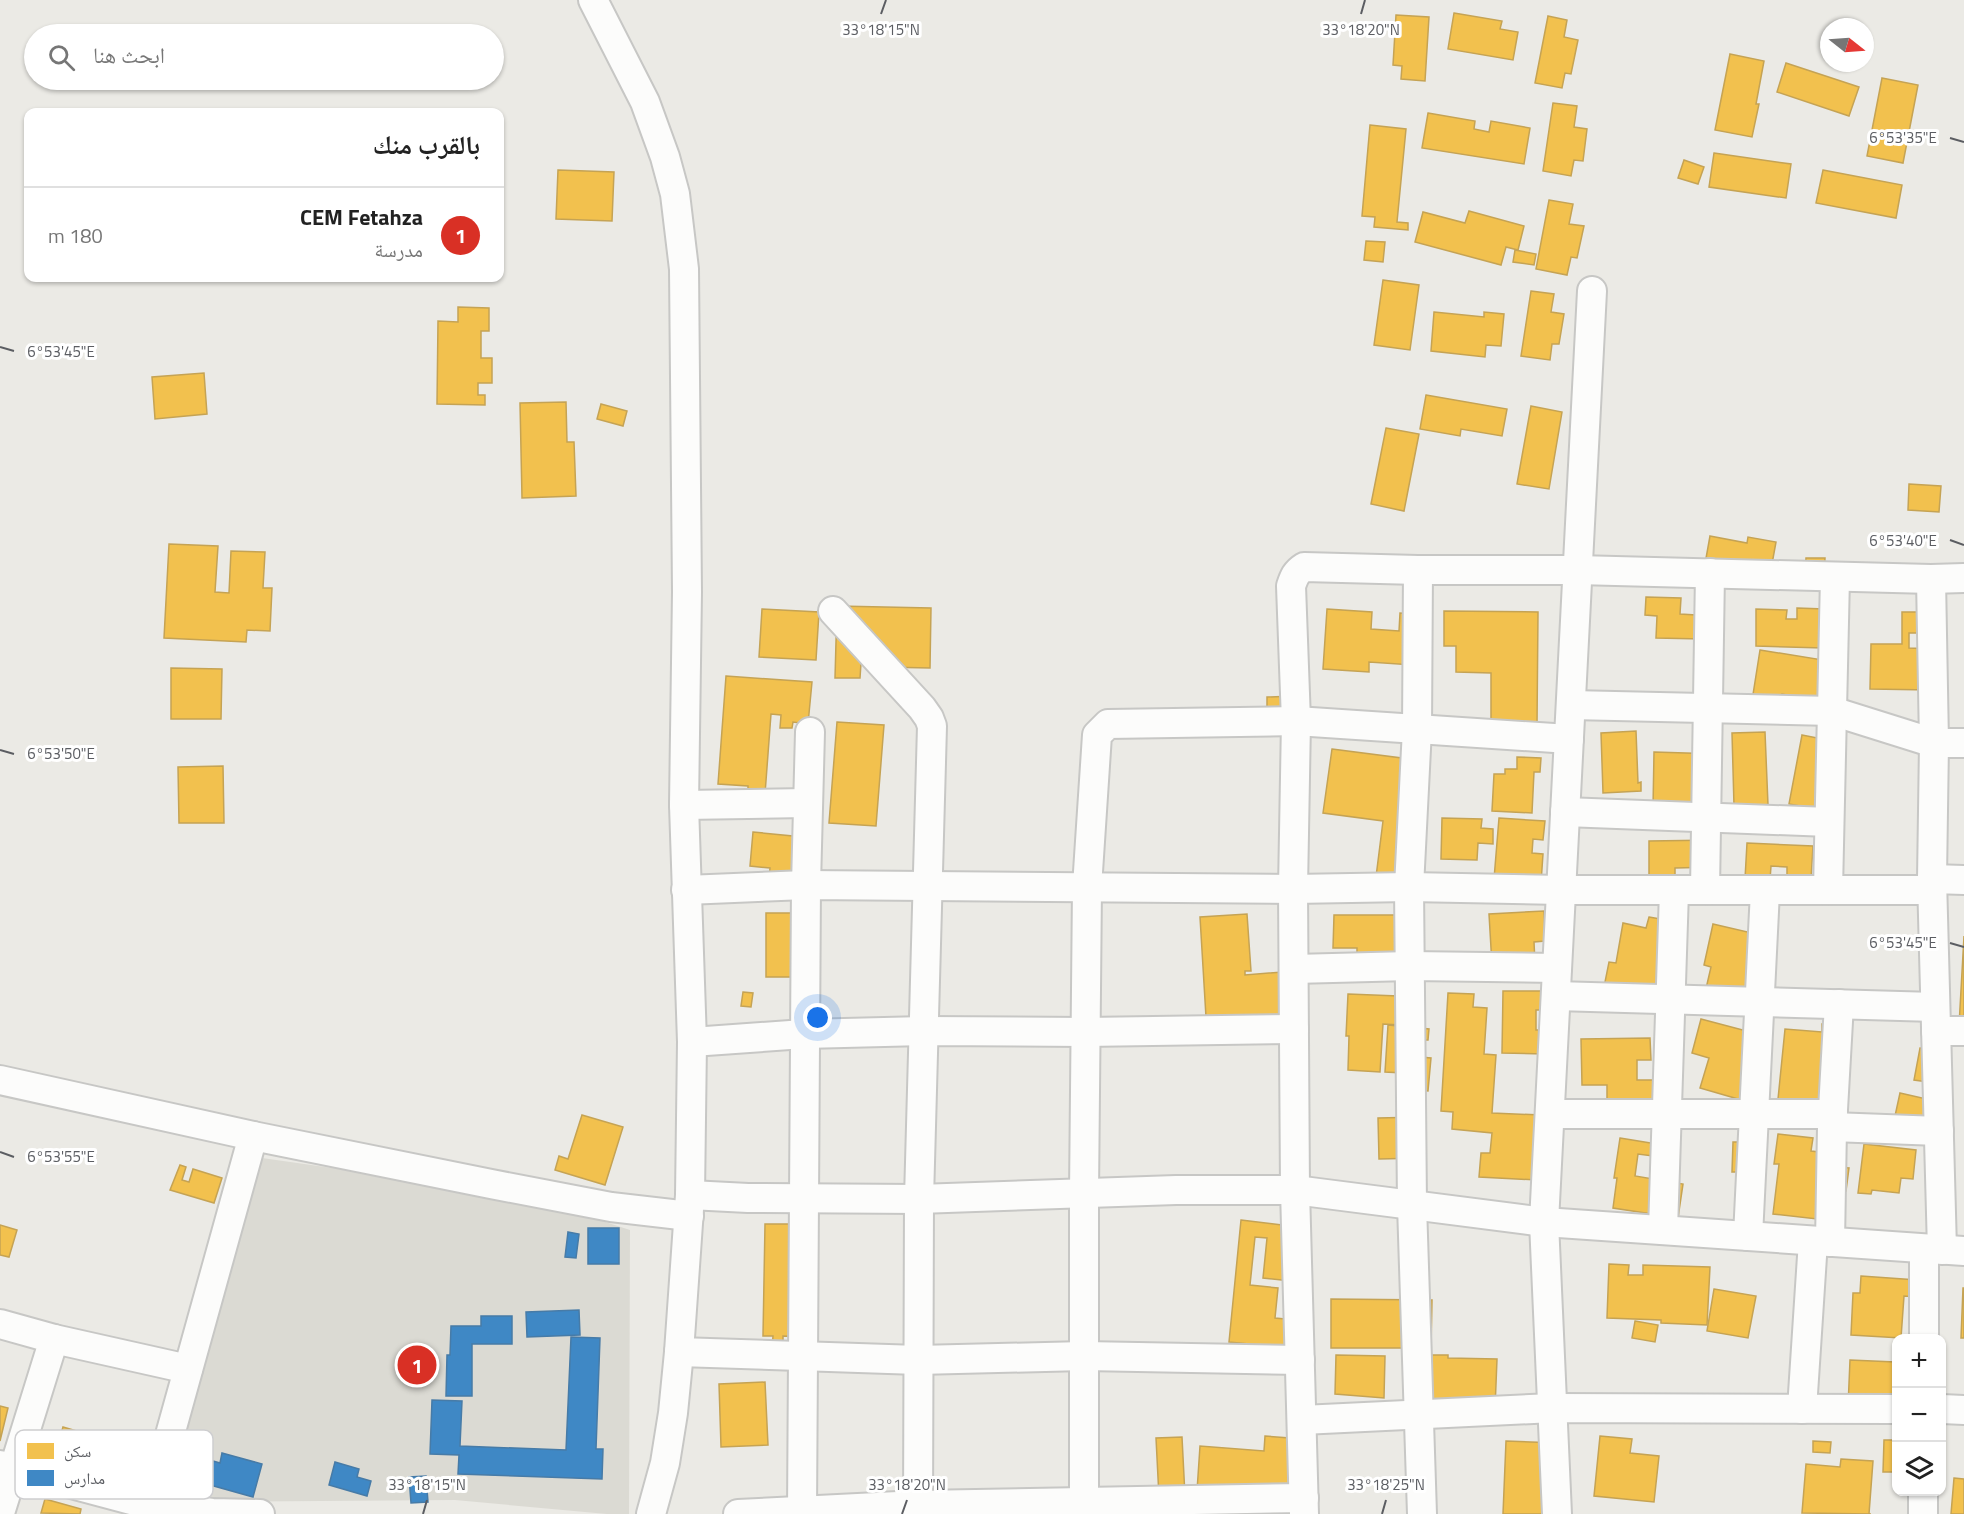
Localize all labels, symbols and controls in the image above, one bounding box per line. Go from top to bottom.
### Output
text: 33°18'15"N [842,18,920,41]
text: 33°18'20"N [1322,18,1400,41]
north arrow [1820,18,1874,72]
search box [24,24,504,90]
text: ابحث هنا [93,38,165,72]
icon: search [45,41,78,74]
text: بالقرب منك [373,125,480,164]
text: 6°53'35"E [1869,126,1937,149]
text: CEM Fetahza [300,200,423,234]
text: 180 m [48,220,103,251]
text: 1 [455,220,466,251]
text: مدرسة [374,234,423,265]
text: 6°53'45"E [27,340,95,363]
text: 6°53'40"E [1869,529,1937,552]
text: 6°53'50"E [27,742,95,765]
text: 6°53'45"E [1869,931,1937,954]
your location [803,1003,832,1032]
text: 6°53'55"E [27,1145,95,1168]
map controls [1892,1334,1946,1496]
button: + [1892,1334,1946,1388]
pin: 1 [398,1342,436,1388]
button: − [1892,1388,1946,1442]
legend [15,1430,213,1499]
text: سكن [64,1439,91,1463]
button: layers [1892,1442,1946,1496]
text: مدارس [64,1466,105,1490]
text: 33°18'15"N [388,1473,466,1496]
text: 33°18'20"N [868,1473,946,1496]
text: 33°18'25"N [1347,1473,1425,1496]

